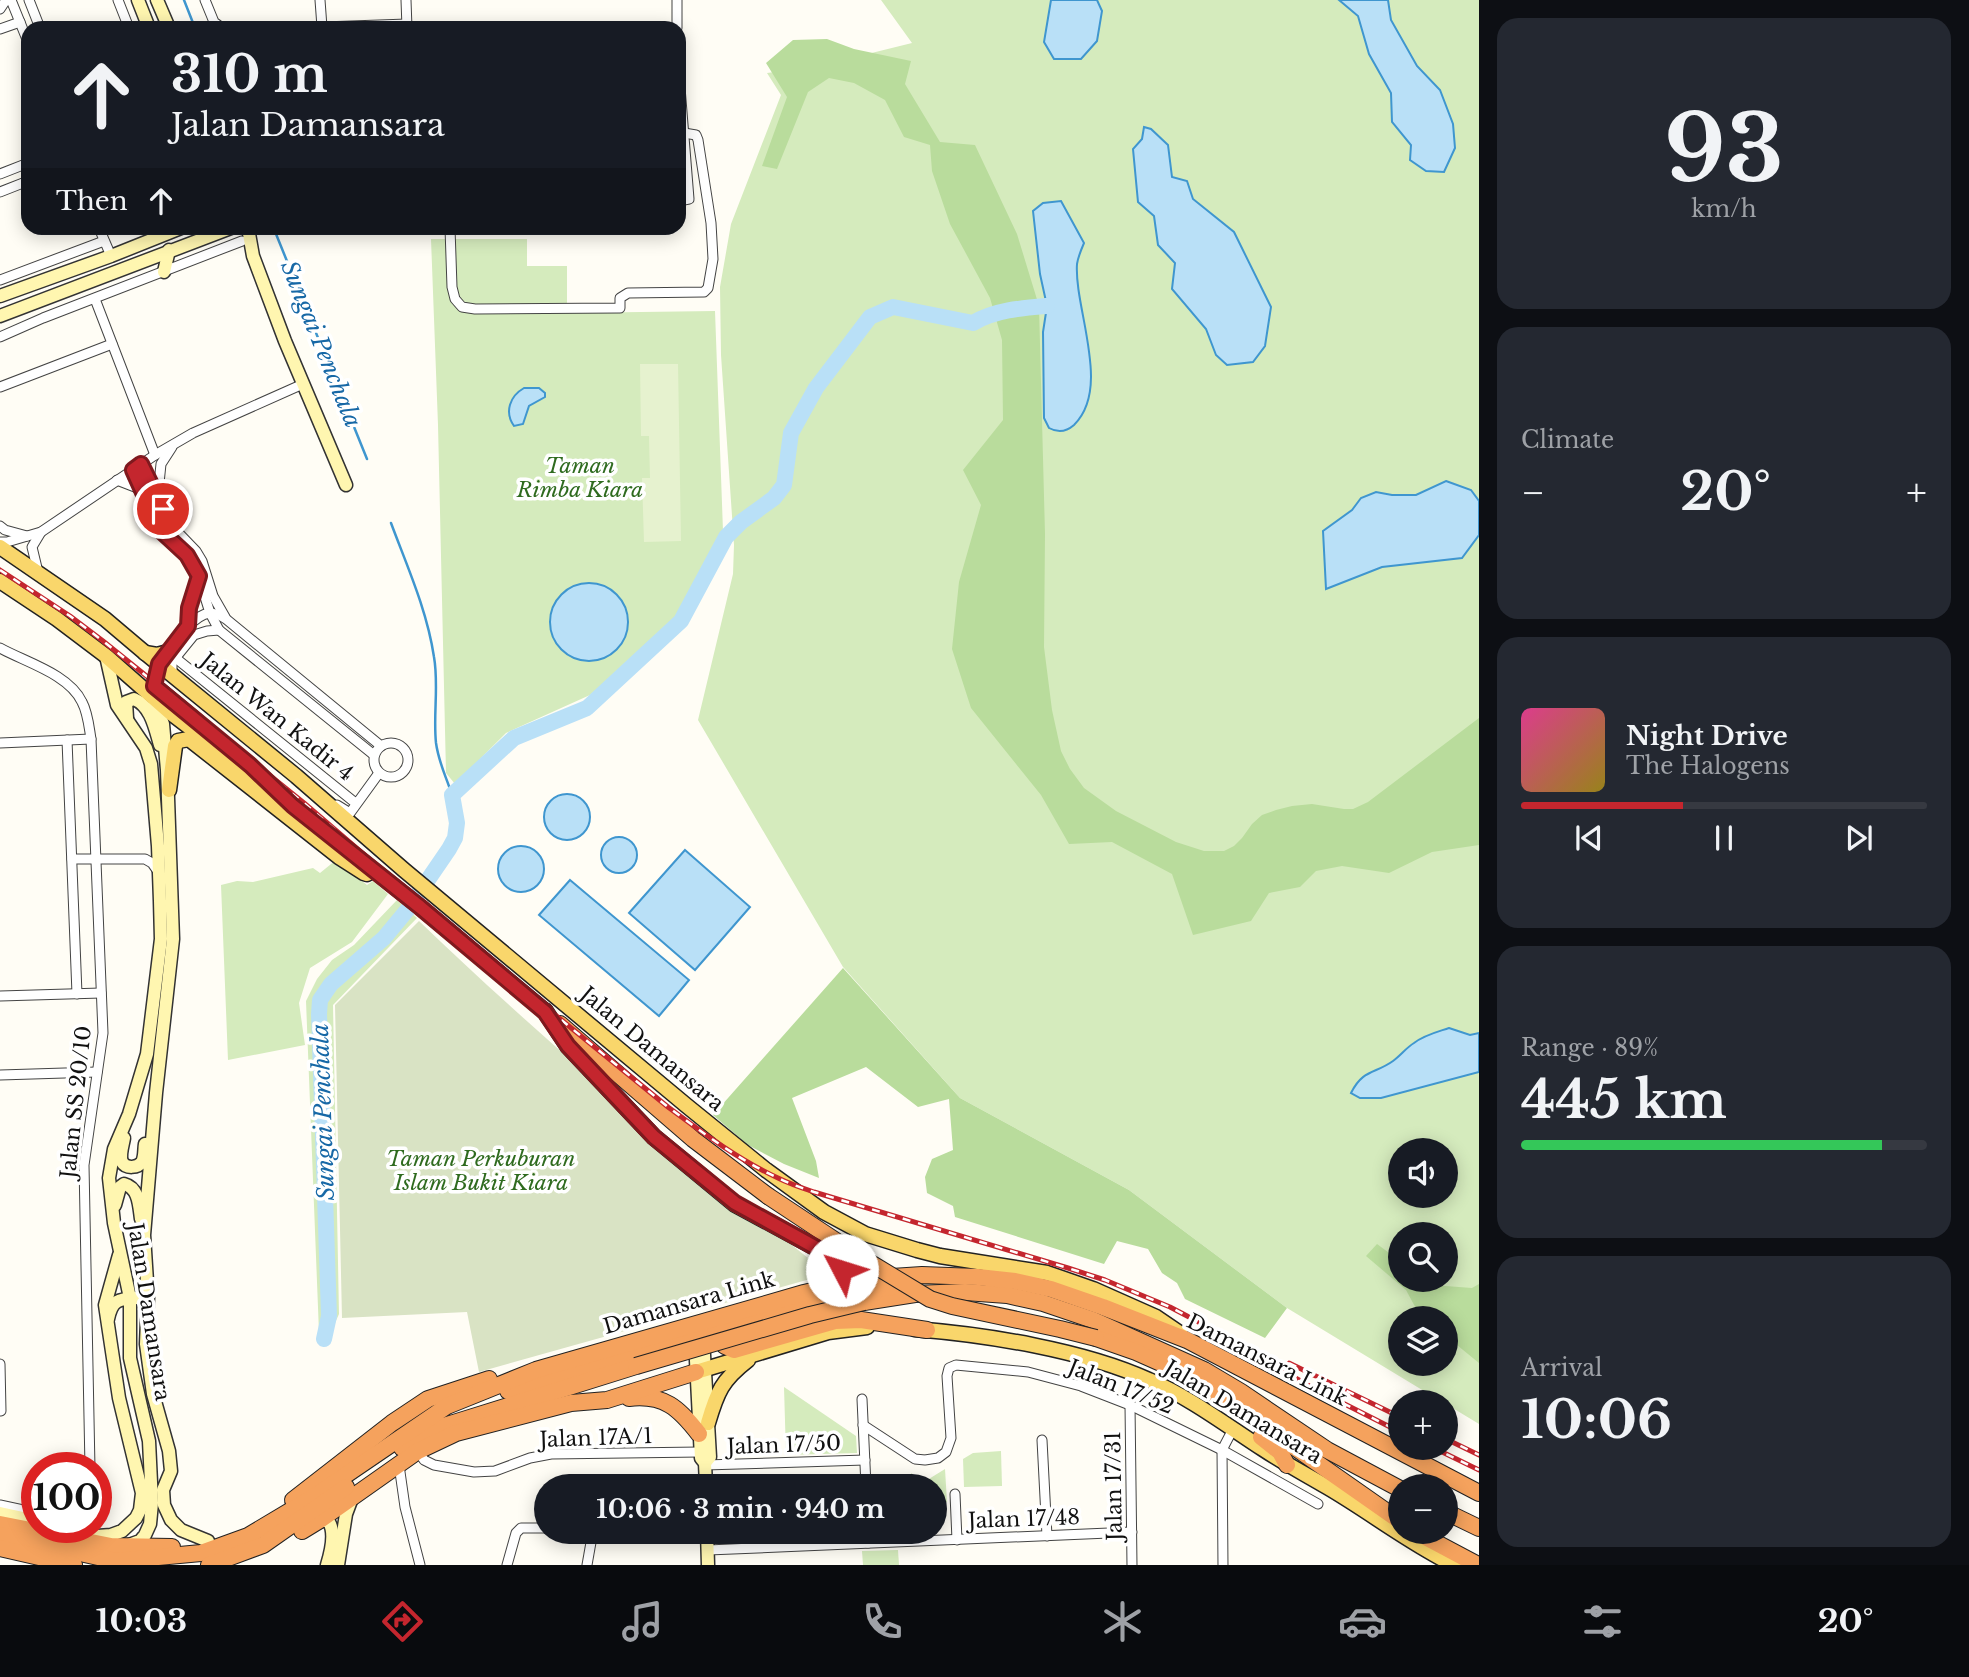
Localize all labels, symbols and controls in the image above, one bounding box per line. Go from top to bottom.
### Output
text: 310 m [171,44,328,105]
icon: ahead [56,49,147,140]
text: 93 [1664,93,1784,206]
text: Jalan Damansara [171,105,445,145]
icon: ahead [142,182,180,220]
text: Then [56,185,128,217]
text: km/h [1691,195,1757,223]
water label: Sungai Penchala [275,257,367,431]
text: Climate [1521,426,1614,454]
park label: Taman Rimba Kiara [516,453,643,503]
text: 20° [1680,460,1771,524]
text: − [1521,469,1545,516]
text: + [1906,469,1927,516]
pin [133,479,193,539]
icon: arrive [144,490,182,528]
street label: Jalan Wan Kadir 4 [193,645,359,787]
text: Night Drive [1626,720,1788,752]
text: The Halogens [1626,752,1790,780]
icon: previous [1570,819,1608,857]
icon: pause [1705,819,1743,857]
icon: next [1840,819,1878,857]
street label: Jalan Damansara [573,979,729,1117]
water label: Sungai Penchala [306,1023,340,1201]
street label: Jalan SS 20/10 [55,1024,97,1183]
text: Range · 89% [1521,1034,1658,1062]
text: 445 km [1521,1068,1727,1132]
map controls [1388,1138,1458,1544]
button: sound [1388,1138,1458,1208]
park label: Taman Perkuburan Islam Bukit Kiara [387,1146,575,1196]
street label: Jalan Damansara [122,1218,176,1403]
button: search [1388,1222,1458,1292]
position arrow [805,1233,879,1307]
street label: Damansara Link [600,1266,778,1340]
button: layers [1388,1306,1458,1376]
street label: Damansara Link [1182,1308,1352,1412]
street label: Jalan 17/52 [1061,1353,1178,1420]
street label: Jalan Damansara [1157,1353,1327,1470]
text: Arrival [1521,1354,1602,1382]
text: 10:06 [1521,1388,1672,1452]
button: + [1388,1390,1458,1460]
street label: Jalan 17A/1 [536,1423,653,1453]
street label: Jalan 17/50 [724,1430,841,1460]
street label: Jalan 17/31 [1100,1431,1128,1544]
speed limit sign: 100 [21,1452,112,1543]
button: − [1388,1474,1458,1544]
text: 10:06 · 3 min · 940 m [596,1493,885,1525]
street label: Jalan 17/48 [965,1504,1080,1534]
icon: directions [378,1597,427,1646]
icon: music [618,1597,667,1646]
icon: phone [858,1597,907,1646]
icon: climate [1098,1597,1147,1646]
icon: car [1338,1597,1387,1646]
icon: filters [1578,1597,1627,1646]
text: 10:03 [95,1601,187,1641]
text: 20° [1818,1601,1873,1641]

